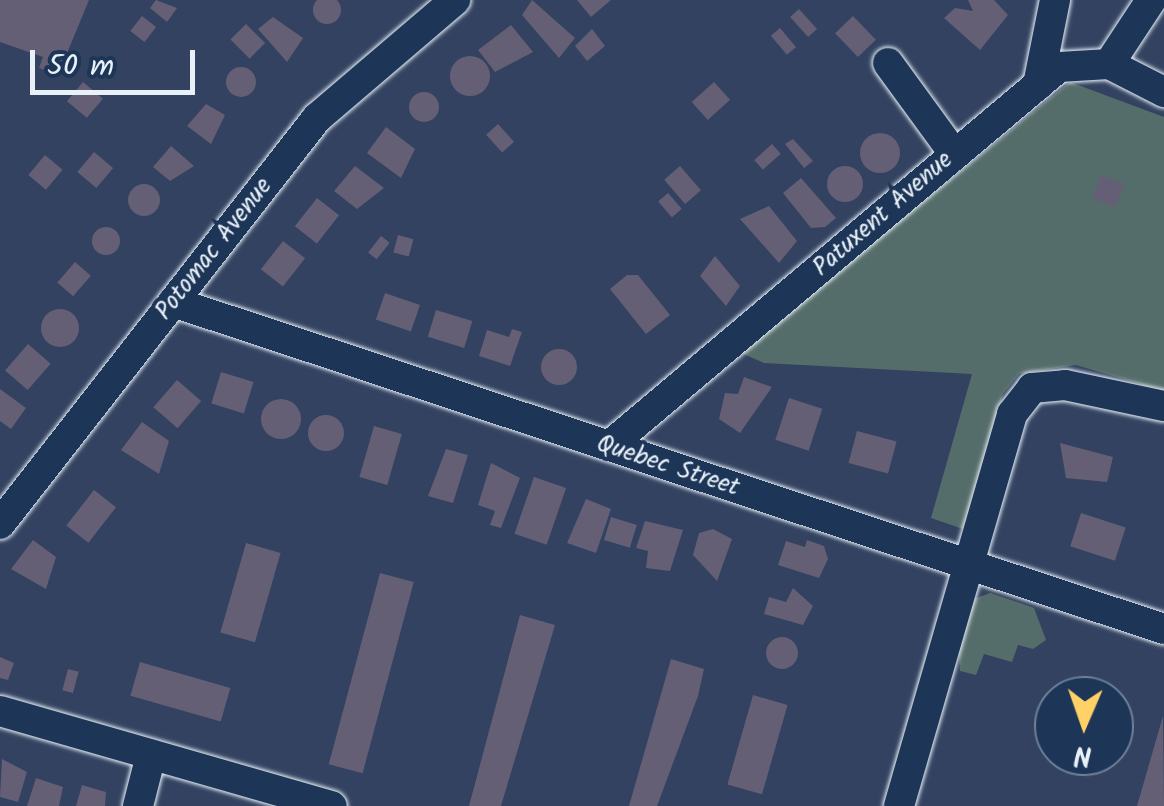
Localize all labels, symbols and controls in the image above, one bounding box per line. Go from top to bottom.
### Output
scale bar [35,30,200,92]
text: 50 m [47,43,114,91]
street label: Patuxent Avenue [807,145,959,283]
street label: Potomac Avenue [149,172,279,326]
street label: Quebec Street [593,429,743,503]
north arrow [1034,676,1134,776]
text: N [1073,732,1093,777]

